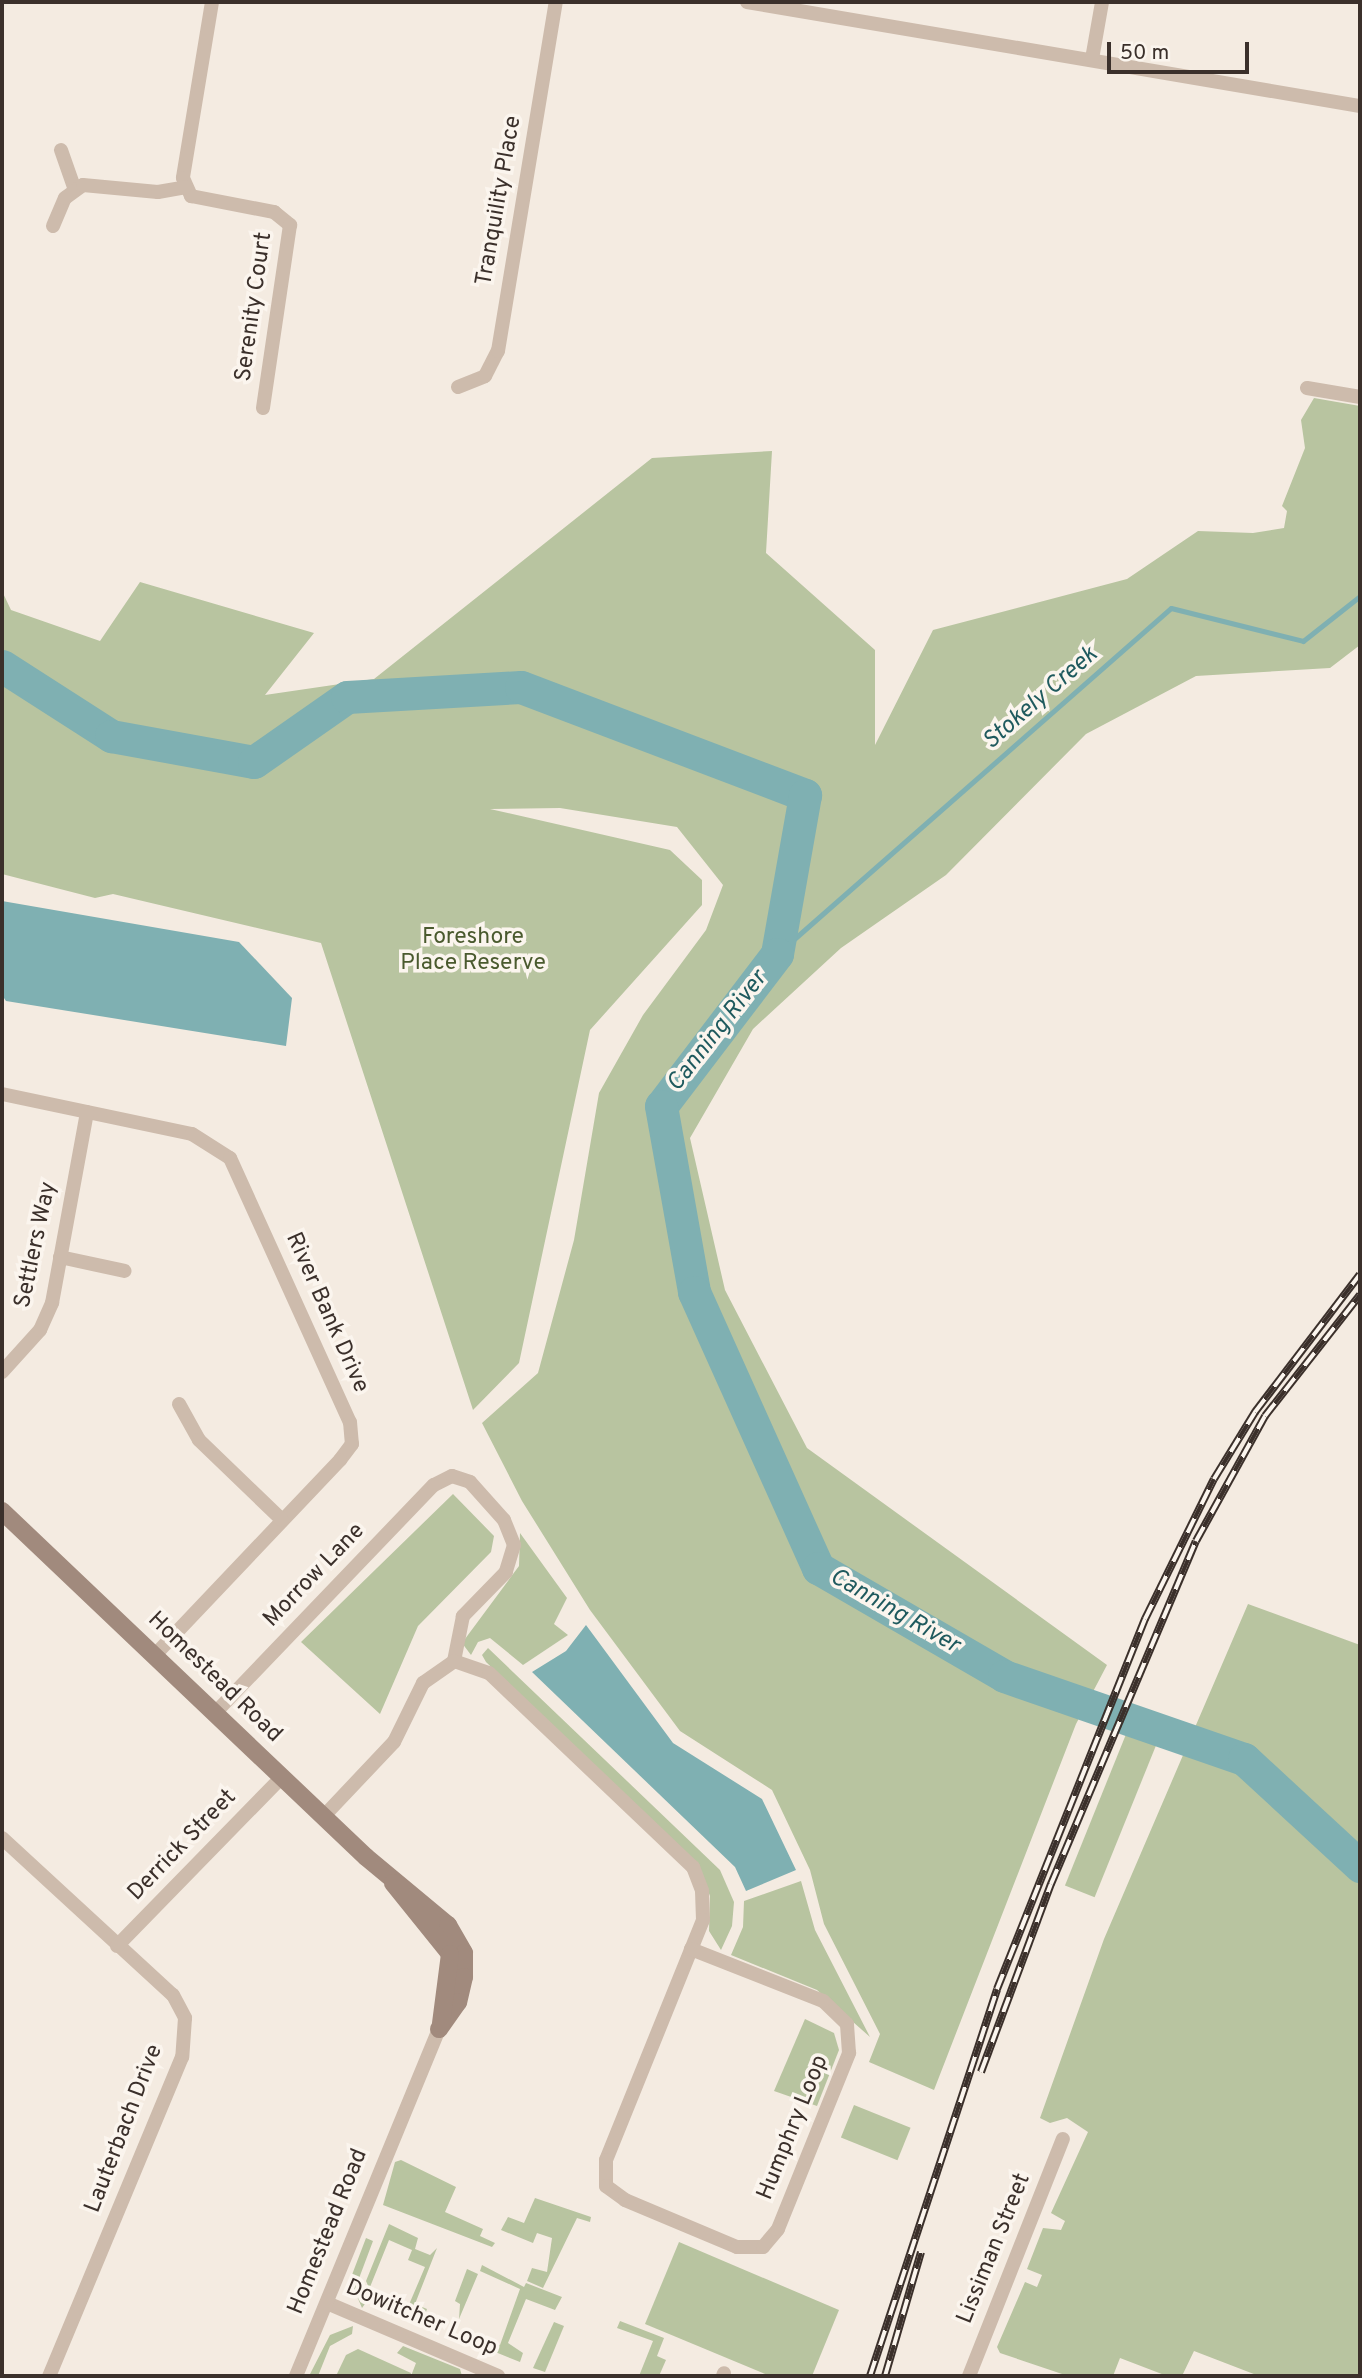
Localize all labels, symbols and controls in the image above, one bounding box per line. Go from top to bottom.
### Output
scale bar [1110,28,1252,72]
text: 50 m [1120,40,1169,67]
street label: Tranquility Place [471,114,529,288]
street label: Serenity Court [231,231,279,383]
water label: Stokely Creek [978,641,1104,757]
park label: Foreshore Place Reserve [400,924,546,978]
water label: Canning River [662,966,774,1098]
street label: Settlers Way [10,1179,64,1311]
street label: River Bank Drive [278,1229,374,1397]
street label: Morrow Lane [259,1518,371,1634]
water label: Canning River [824,1563,964,1661]
street label: Homestead Road [141,1607,287,1749]
street label: Derrick Street [123,1785,243,1907]
street label: Lauterbach Drive [80,2041,170,2217]
street label: Humphry Loop [752,2052,836,2204]
street label: Homestead Road [283,2145,375,2319]
street label: Lissiman Street [952,2170,1038,2328]
street label: Dowitcher Loop [341,2275,501,2363]

